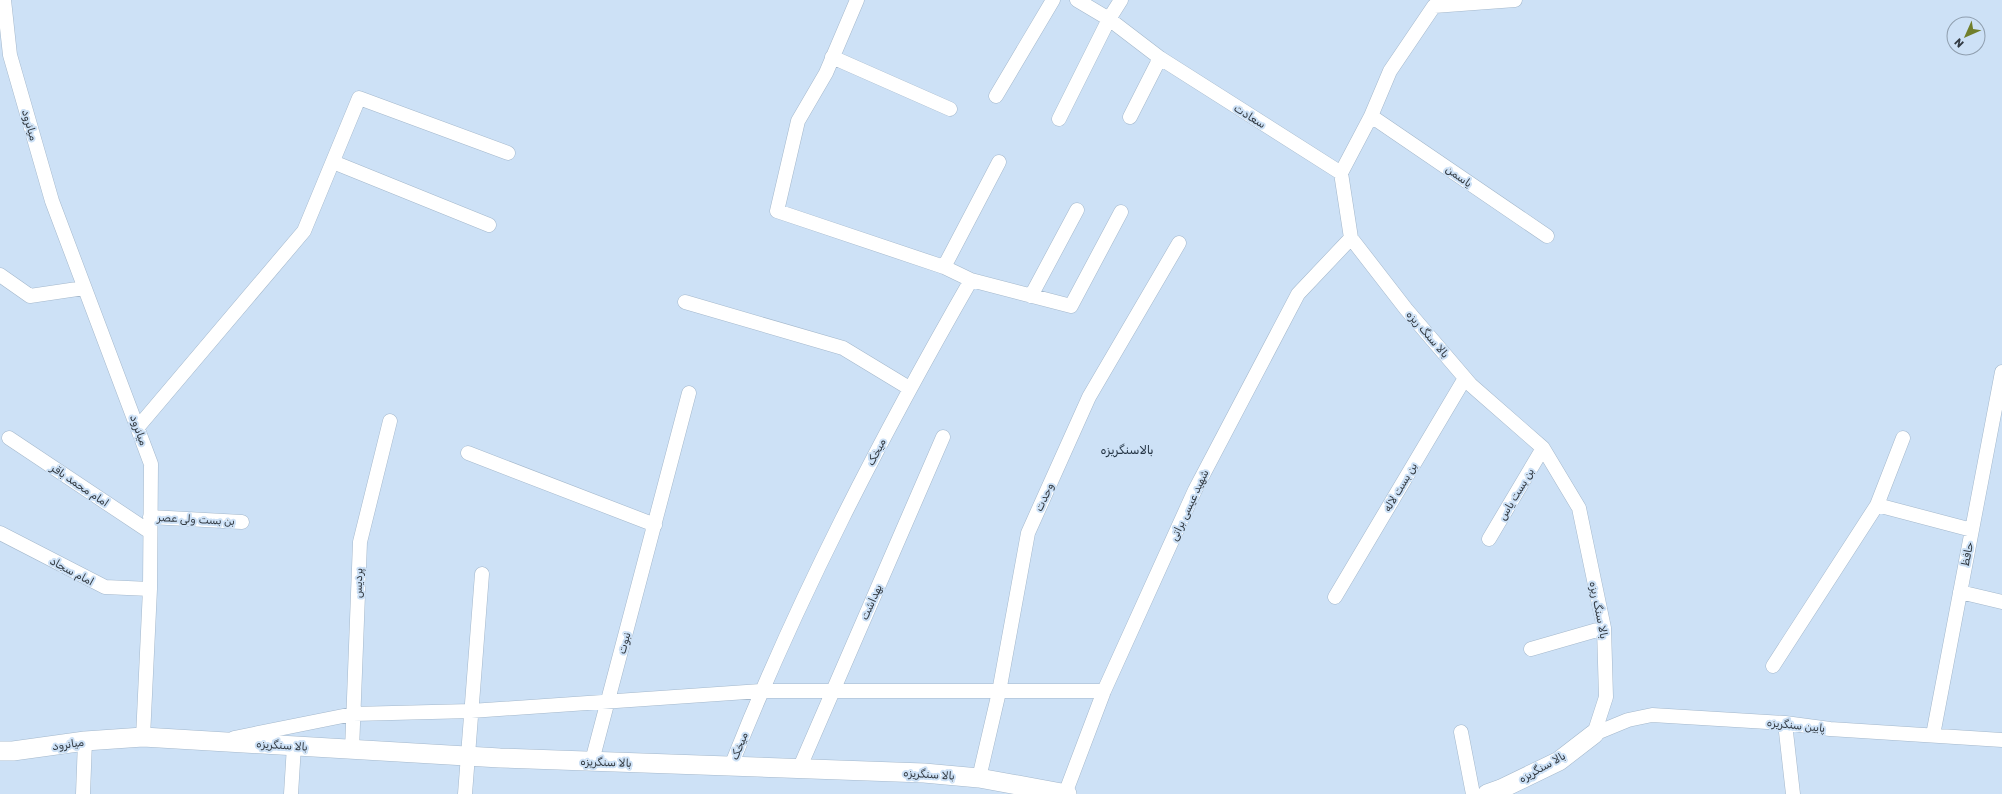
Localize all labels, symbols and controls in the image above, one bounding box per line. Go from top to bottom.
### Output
north arrow [1946,16,1986,56]
text: N [1952,35,1967,50]
street label: سعادت [1231,102,1268,131]
street label: میانرود [18,108,40,142]
street label: یاسمن [1443,163,1475,190]
street label: بالا سنگ ریزه [1404,308,1452,361]
street label: میانرود [126,413,150,448]
street label: میخک [864,437,889,468]
district label: بالاسنگریزه [1100,443,1154,458]
street label: بن بست لاله [1381,460,1420,514]
street label: امام محمد باقر [47,461,111,510]
street label: بن بست یاس [1496,466,1537,523]
street label: شهید عیسی براتی [1167,467,1212,543]
street label: وحدت [1032,481,1057,514]
street label: بن بست ولی عصر [156,511,235,529]
street label: حافظ [1959,541,1976,567]
street label: امام سجاد [47,554,96,589]
street label: پردیس [351,568,367,598]
street label: بالا سنگ ریزه [1587,580,1610,640]
street label: بهداشت [858,582,885,622]
street label: نبوت [615,631,635,656]
street label: پایین سنگریزه [1766,716,1826,736]
street label: میخک [728,730,751,762]
street label: میانرود [51,736,85,754]
street label: بالا سنگریزه [256,737,308,754]
street label: بالا سنگریزه [1517,749,1568,786]
street label: بالا سنگریزه [580,755,632,770]
street label: بالا سنگریزه [903,766,955,783]

